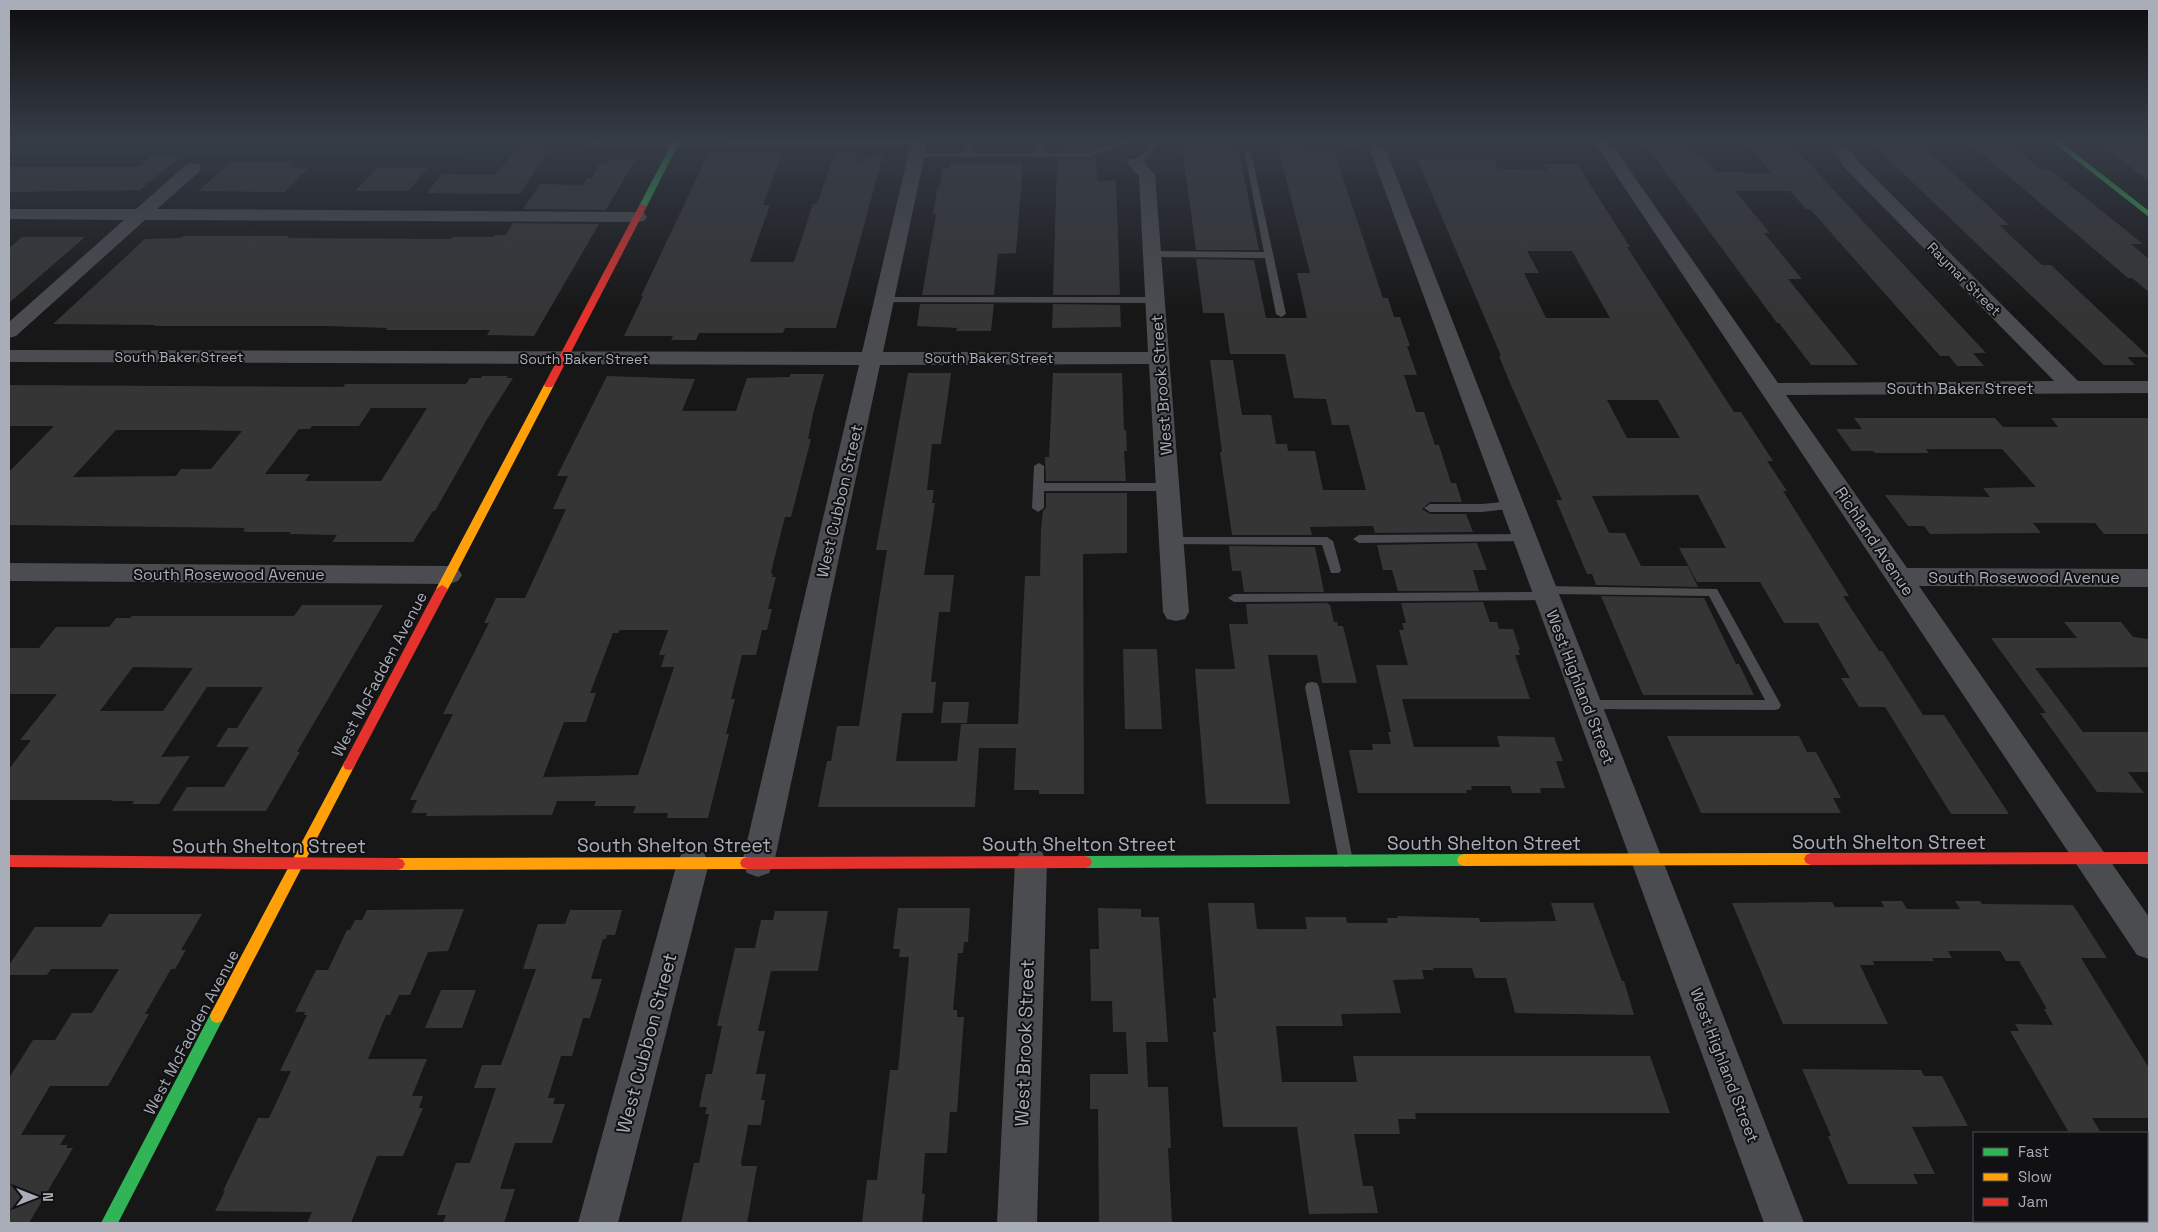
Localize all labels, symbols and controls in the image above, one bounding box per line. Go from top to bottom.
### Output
street label: Raymar Street [1923,238,2005,320]
street label: West Brook Street [1146,314,1177,456]
street label: South Baker Street [115,348,243,366]
street label: South Baker Street [925,349,1053,367]
street label: South Baker Street [520,350,648,368]
street label: South Baker Street [1886,378,2034,399]
street label: West Cubbon Street [812,423,867,580]
street label: Richland Avenue [1830,483,1919,600]
street label: South Rosewood Avenue [133,564,325,585]
street label: South Rosewood Avenue [1928,567,2120,588]
street label: West McFadden Avenue [327,588,432,760]
street label: West Highland Street [1541,607,1620,767]
street label: South Shelton Street [1792,830,1986,855]
street label: South Shelton Street [1387,831,1581,856]
street label: South Shelton Street [982,832,1176,857]
street label: South Shelton Street [577,833,771,858]
street label: South Shelton Street [172,834,366,859]
street label: West McFadden Avenue [139,946,244,1118]
street label: West Cubbon Street [610,950,683,1136]
street label: West Brook Street [1009,959,1040,1127]
street label: West Highland Street [1685,985,1764,1145]
legend [1973,1132,2148,1222]
text: Fast [2018,1142,2049,1161]
text: Slow [2018,1167,2052,1186]
north arrow [10,1172,60,1222]
text: N [39,1192,57,1202]
text: Jam [2018,1192,2048,1211]

